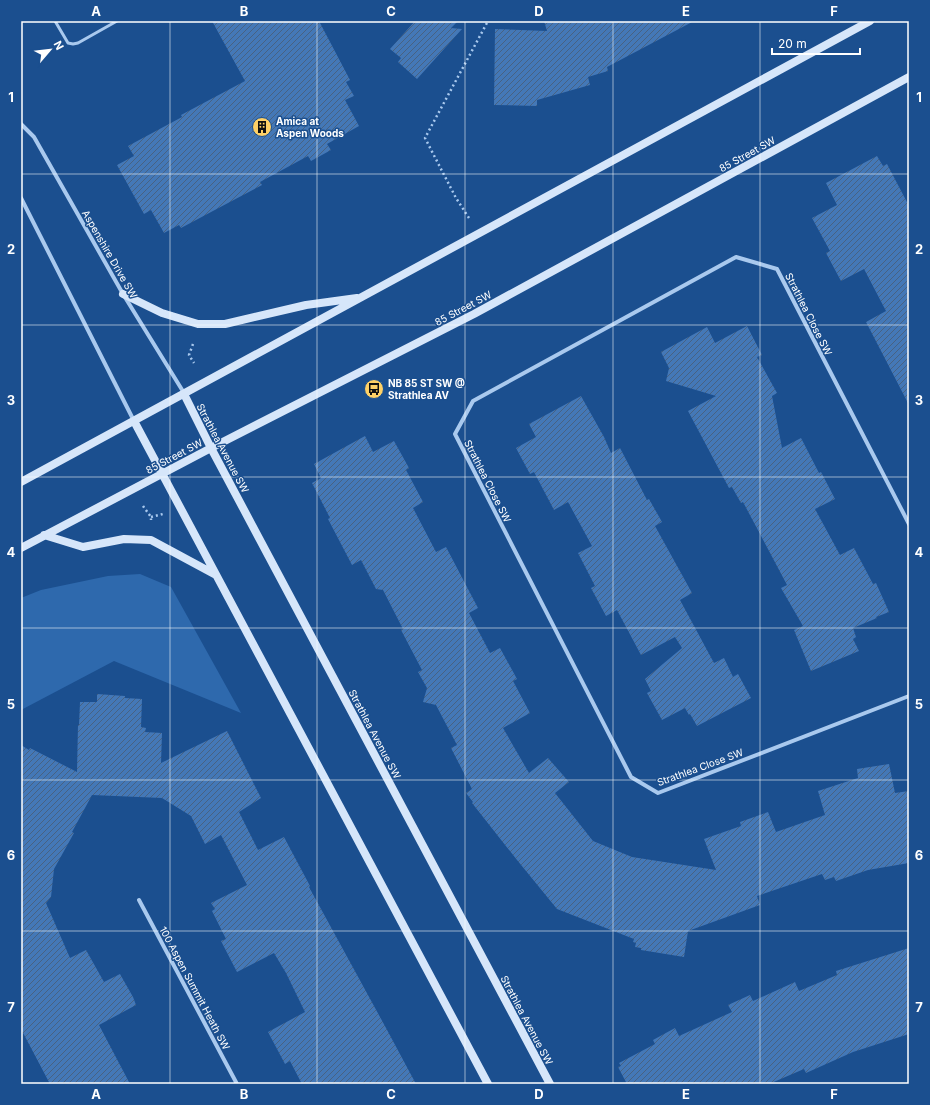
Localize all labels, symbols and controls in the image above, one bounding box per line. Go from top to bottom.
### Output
text: A [91,3,101,19]
text: B [240,3,249,19]
text: C [386,3,396,19]
text: D [534,3,544,19]
text: E [682,3,690,19]
text: F [830,3,838,19]
north arrow [30,30,70,70]
scale bar [772,30,860,56]
text: 20 m [778,36,807,51]
text: N [51,38,67,52]
text: 1 [8,89,14,105]
text: 1 [916,89,922,105]
place label: Amica at Aspen Woods [276,115,344,139]
building icon: Amica at Aspen Woods [251,116,273,138]
street label: 85 Street SW [717,134,777,174]
street label: Aspenshire Drive SW [80,208,140,300]
text: 2 [7,241,15,257]
text: 2 [915,241,923,257]
street label: Strathlea Close SW [783,271,835,357]
street label: 85 Street SW [433,288,493,328]
place label: NB 85 ST SW @ Strathlea AV [388,377,465,401]
bus stop icon: NB 85 ST SW @ Strathlea AV [363,378,385,400]
text: 3 [7,392,15,408]
text: 3 [915,392,923,408]
street label: Strathlea Avenue SW [194,401,252,495]
street label: 85 Street SW [144,436,204,476]
street label: Strathlea Close SW [462,438,514,524]
text: 4 [7,544,16,560]
text: 4 [915,544,924,560]
street label: Strathlea Avenue SW [346,687,404,781]
text: 5 [7,696,15,712]
text: 5 [915,696,923,712]
street label: Strathlea Close SW [655,746,745,788]
text: 6 [7,847,15,863]
text: 6 [915,847,923,863]
street label: 100 Aspen Summit Heath SW [157,924,233,1052]
street label: Strathlea Avenue SW [498,973,556,1067]
text: 7 [7,999,15,1015]
text: 7 [915,999,923,1015]
text: A [91,1086,101,1102]
text: B [240,1086,249,1102]
text: C [386,1086,396,1102]
text: D [534,1086,544,1102]
text: E [682,1086,690,1102]
text: F [830,1086,838,1102]

